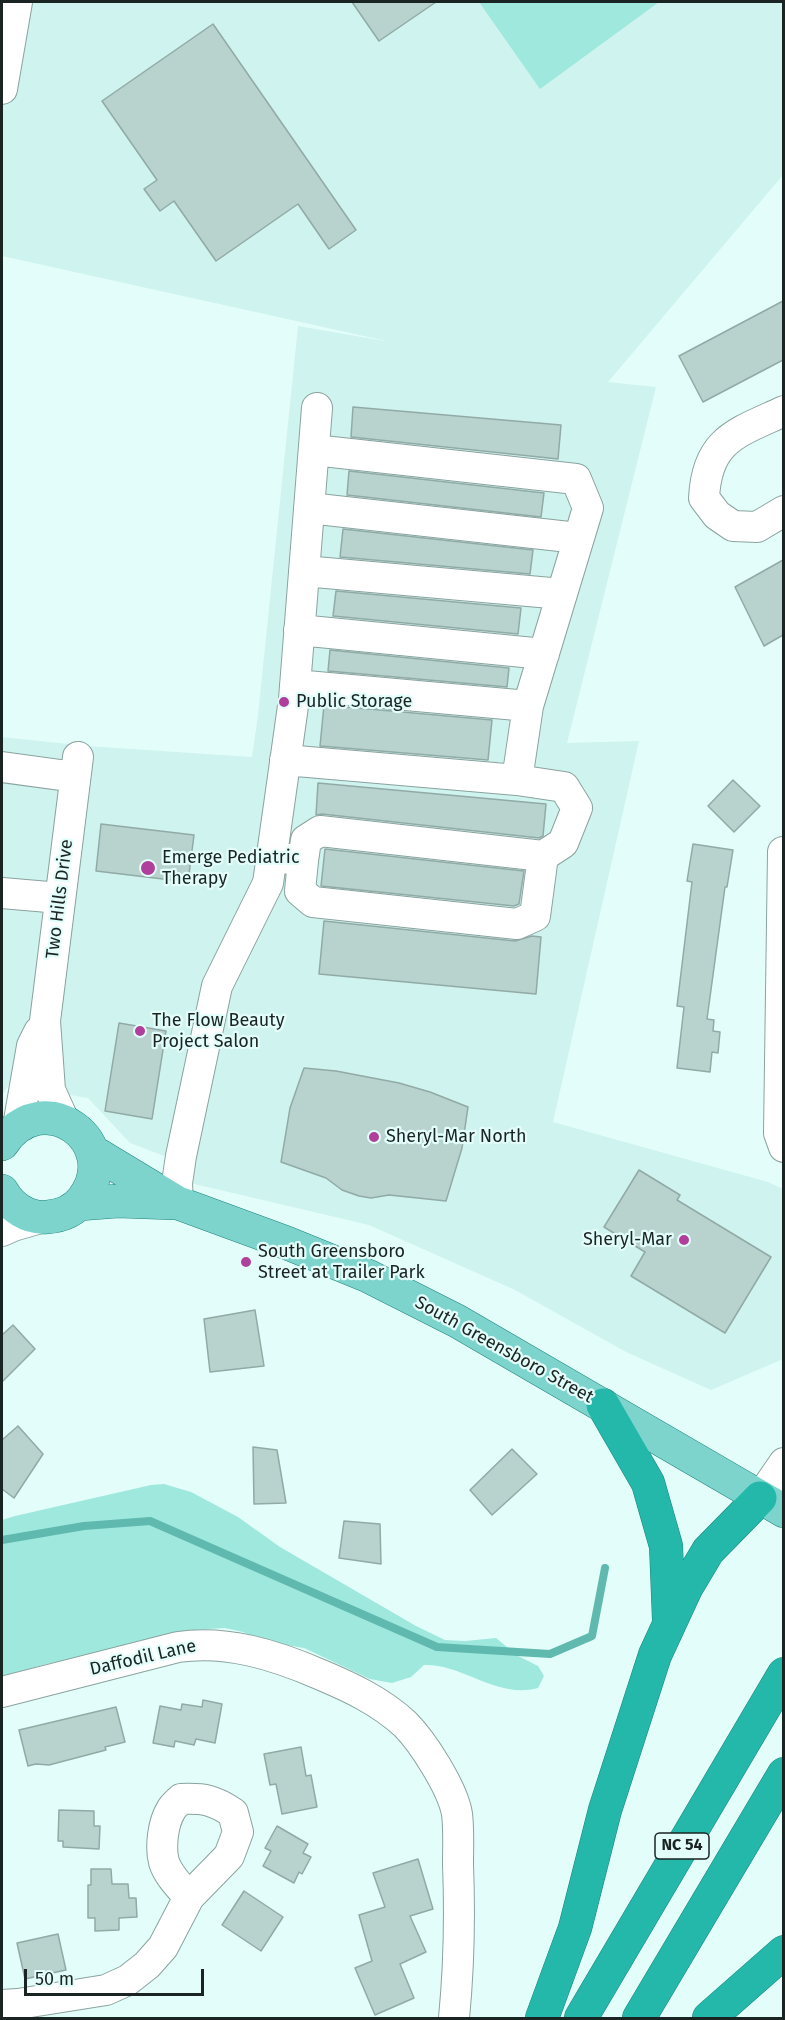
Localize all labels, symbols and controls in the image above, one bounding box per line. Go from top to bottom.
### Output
place label: Public Storage [296,691,412,713]
marker: Public Storage [277,695,291,709]
street label: Two Hills Drive [42,838,78,960]
place label: Emerge Pediatric Therapy [162,847,300,890]
marker: Emerge Pediatric Therapy [139,859,157,877]
place label: The Flow Beauty Project Salon [152,1010,285,1052]
marker: The Flow Beauty Project Salon [133,1024,147,1038]
place label: Sheryl-Mar North [386,1126,527,1148]
marker: Sheryl-Mar North [367,1130,381,1144]
place label: Sheryl-Mar [583,1229,672,1251]
marker: Sheryl-Mar [677,1233,691,1247]
place label: South Greensboro Street at Trailer Park [258,1241,425,1284]
marker: South Greensboro Street at Trailer Park [239,1255,253,1269]
street label: South Greensboro Street [411,1292,597,1408]
street label: Daffodil Lane [88,1635,198,1681]
road number: NC 54 [655,1833,709,1859]
scale bar [27,1957,207,1995]
text: 50 m [35,1968,74,1990]

